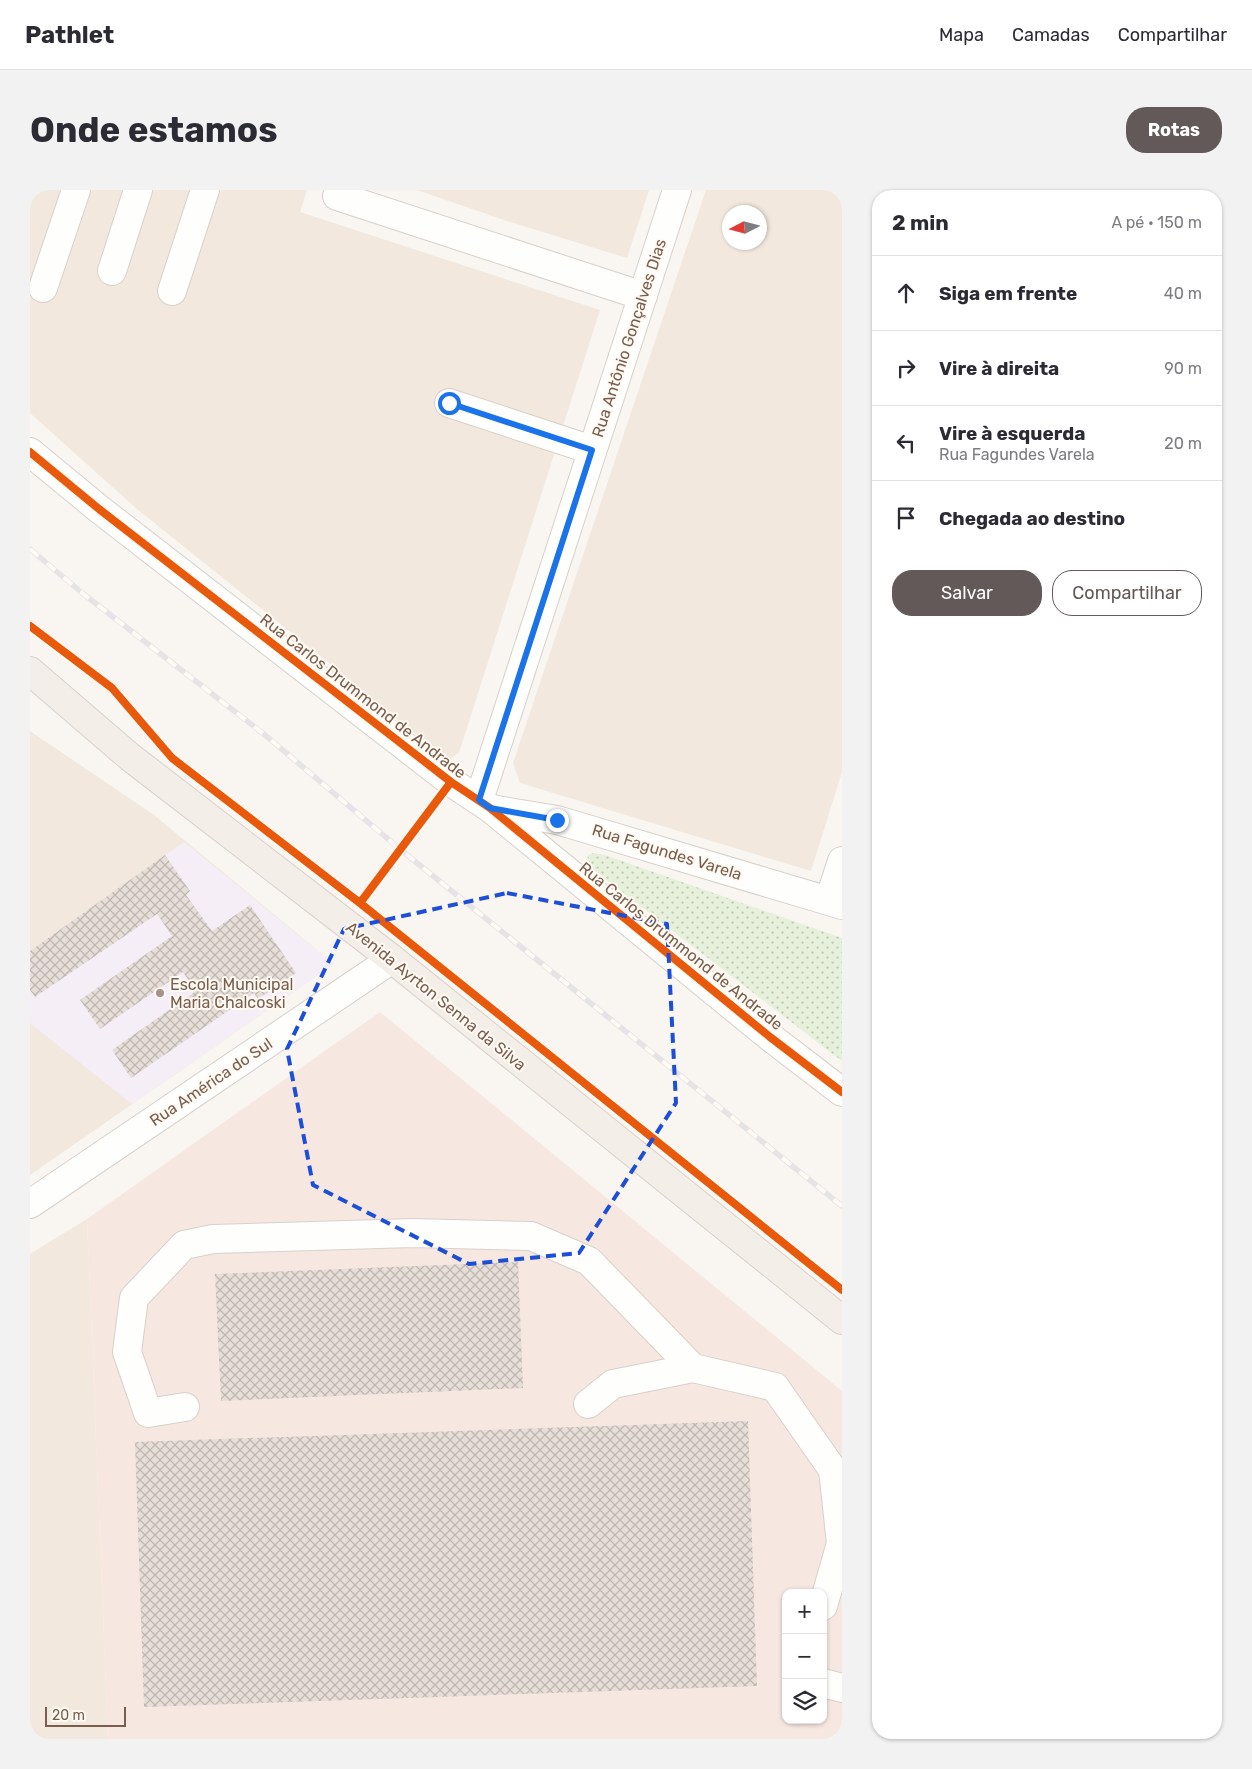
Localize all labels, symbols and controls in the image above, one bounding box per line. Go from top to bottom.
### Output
text: Pathlet [25,21,114,49]
text: Mapa [939,24,984,46]
text: Camadas [1012,24,1090,46]
text: Compartilhar [1118,24,1227,46]
button: Rotas [1126,107,1222,153]
text: Onde estamos [30,109,278,151]
north arrow [722,205,767,250]
text: 2 min [892,210,949,235]
text: A pé · 150 m [1112,213,1202,232]
street label: Rua Antônio Gonçalves Dias [588,236,670,440]
icon: ahead [892,279,920,307]
text: Siga em frente [939,282,1077,305]
text: 40 m [1164,284,1202,303]
icon: right [892,354,920,382]
text: Vire à direita [939,357,1059,380]
text: 90 m [1164,359,1202,378]
route start [438,392,461,415]
text: Vire à esquerda [939,422,1086,445]
icon: left [892,429,920,457]
text: 20 m [1164,434,1202,453]
text: Rua Fagundes Varela [939,445,1095,464]
icon: arrive [892,504,920,532]
text: Chegada ao destino [939,507,1125,530]
button: Salvar [892,570,1042,616]
button: Compartilhar [1052,570,1202,616]
street label: Rua Carlos Drummond de Andrade [256,610,470,782]
route end [546,809,569,832]
street label: Rua Fagundes Varela [590,820,744,884]
street label: Rua Carlos Drummond de Andrade [575,858,787,1034]
street label: Avenida Ayrton Senna da Silva [342,918,530,1074]
place label: Escola Municipal Maria Chalcoski [170,975,293,1012]
marker: Escola Municipal Maria Chalcoski [154,987,166,999]
street label: Rua América do Sul [146,1034,276,1130]
map controls [782,1589,827,1724]
button: + [782,1589,827,1634]
button: − [782,1634,827,1679]
button: layers [782,1679,827,1724]
scale bar [45,1704,126,1727]
text: 20 m [52,1707,85,1724]

